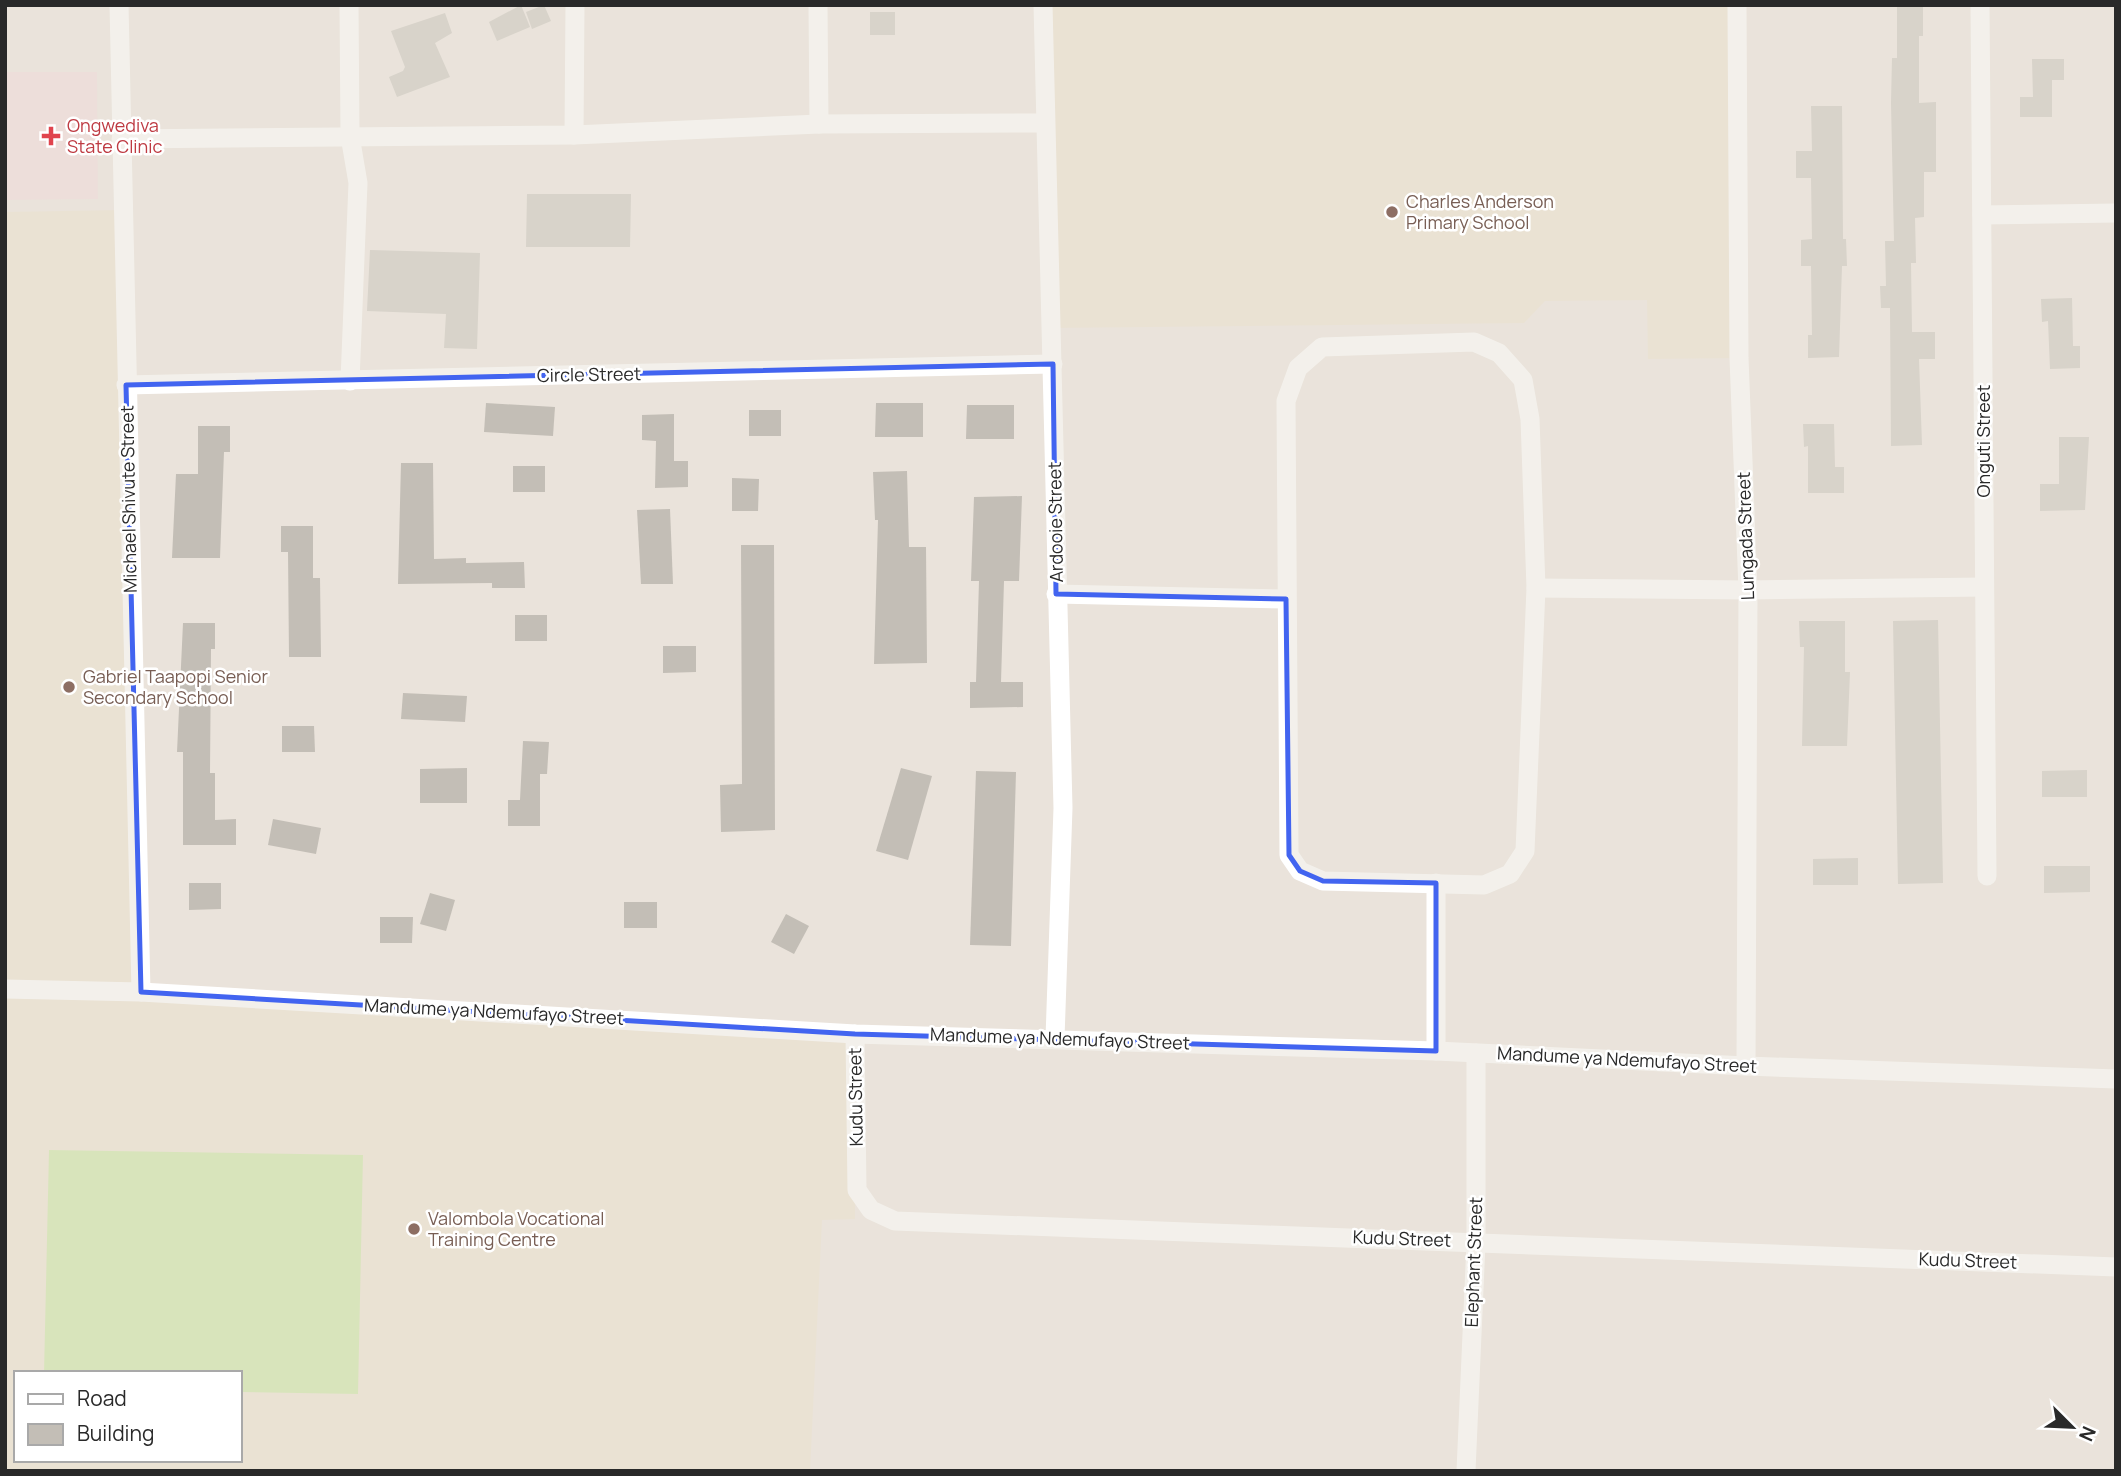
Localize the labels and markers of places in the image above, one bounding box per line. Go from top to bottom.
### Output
place label: Ongwediva State Clinic [67,113,162,158]
marker: Ongwediva State Clinic [41,126,61,146]
place label: Charles Anderson Primary School [1406,189,1554,234]
marker: Charles Anderson Primary School [1384,204,1400,220]
place label: Gabriel Taapopi Senior Secondary School [83,664,268,709]
marker: Gabriel Taapopi Senior Secondary School [61,679,77,695]
place label: Valombola Vocational Training Centre [428,1206,605,1251]
marker: Valombola Vocational Training Centre [406,1221,422,1237]

